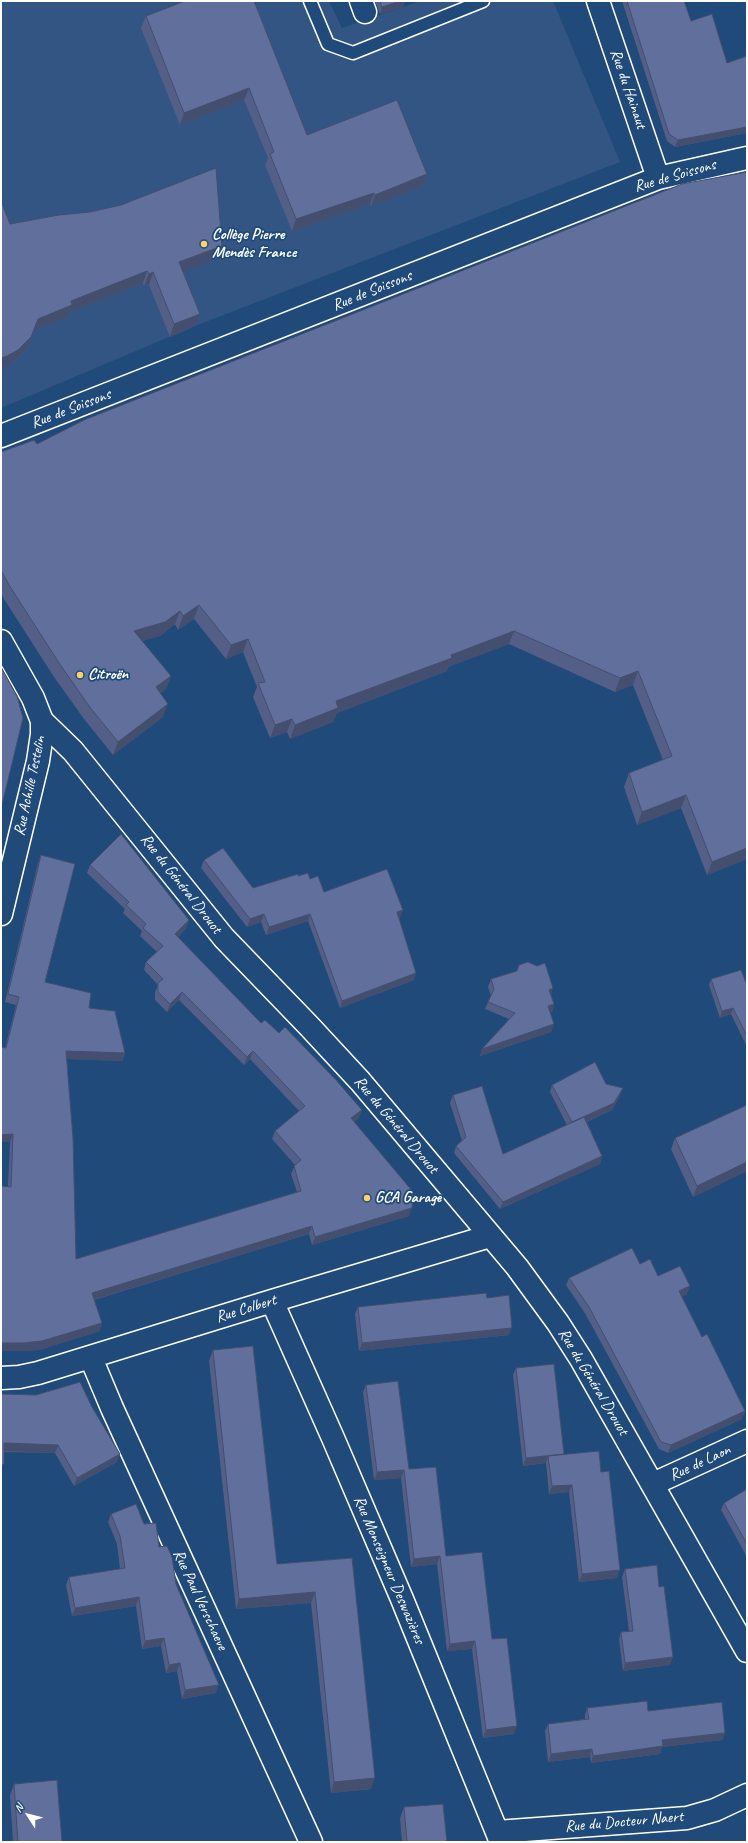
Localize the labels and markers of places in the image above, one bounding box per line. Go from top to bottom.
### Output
place label: Collège Pierre Mendès France [212,225,296,263]
marker: Collège Pierre Mendès France [199,239,209,249]
place label: Citroën [88,665,128,685]
marker: Citroën [75,670,85,680]
place label: GCA Garage [375,1188,441,1208]
marker: GCA Garage [362,1193,372,1203]

